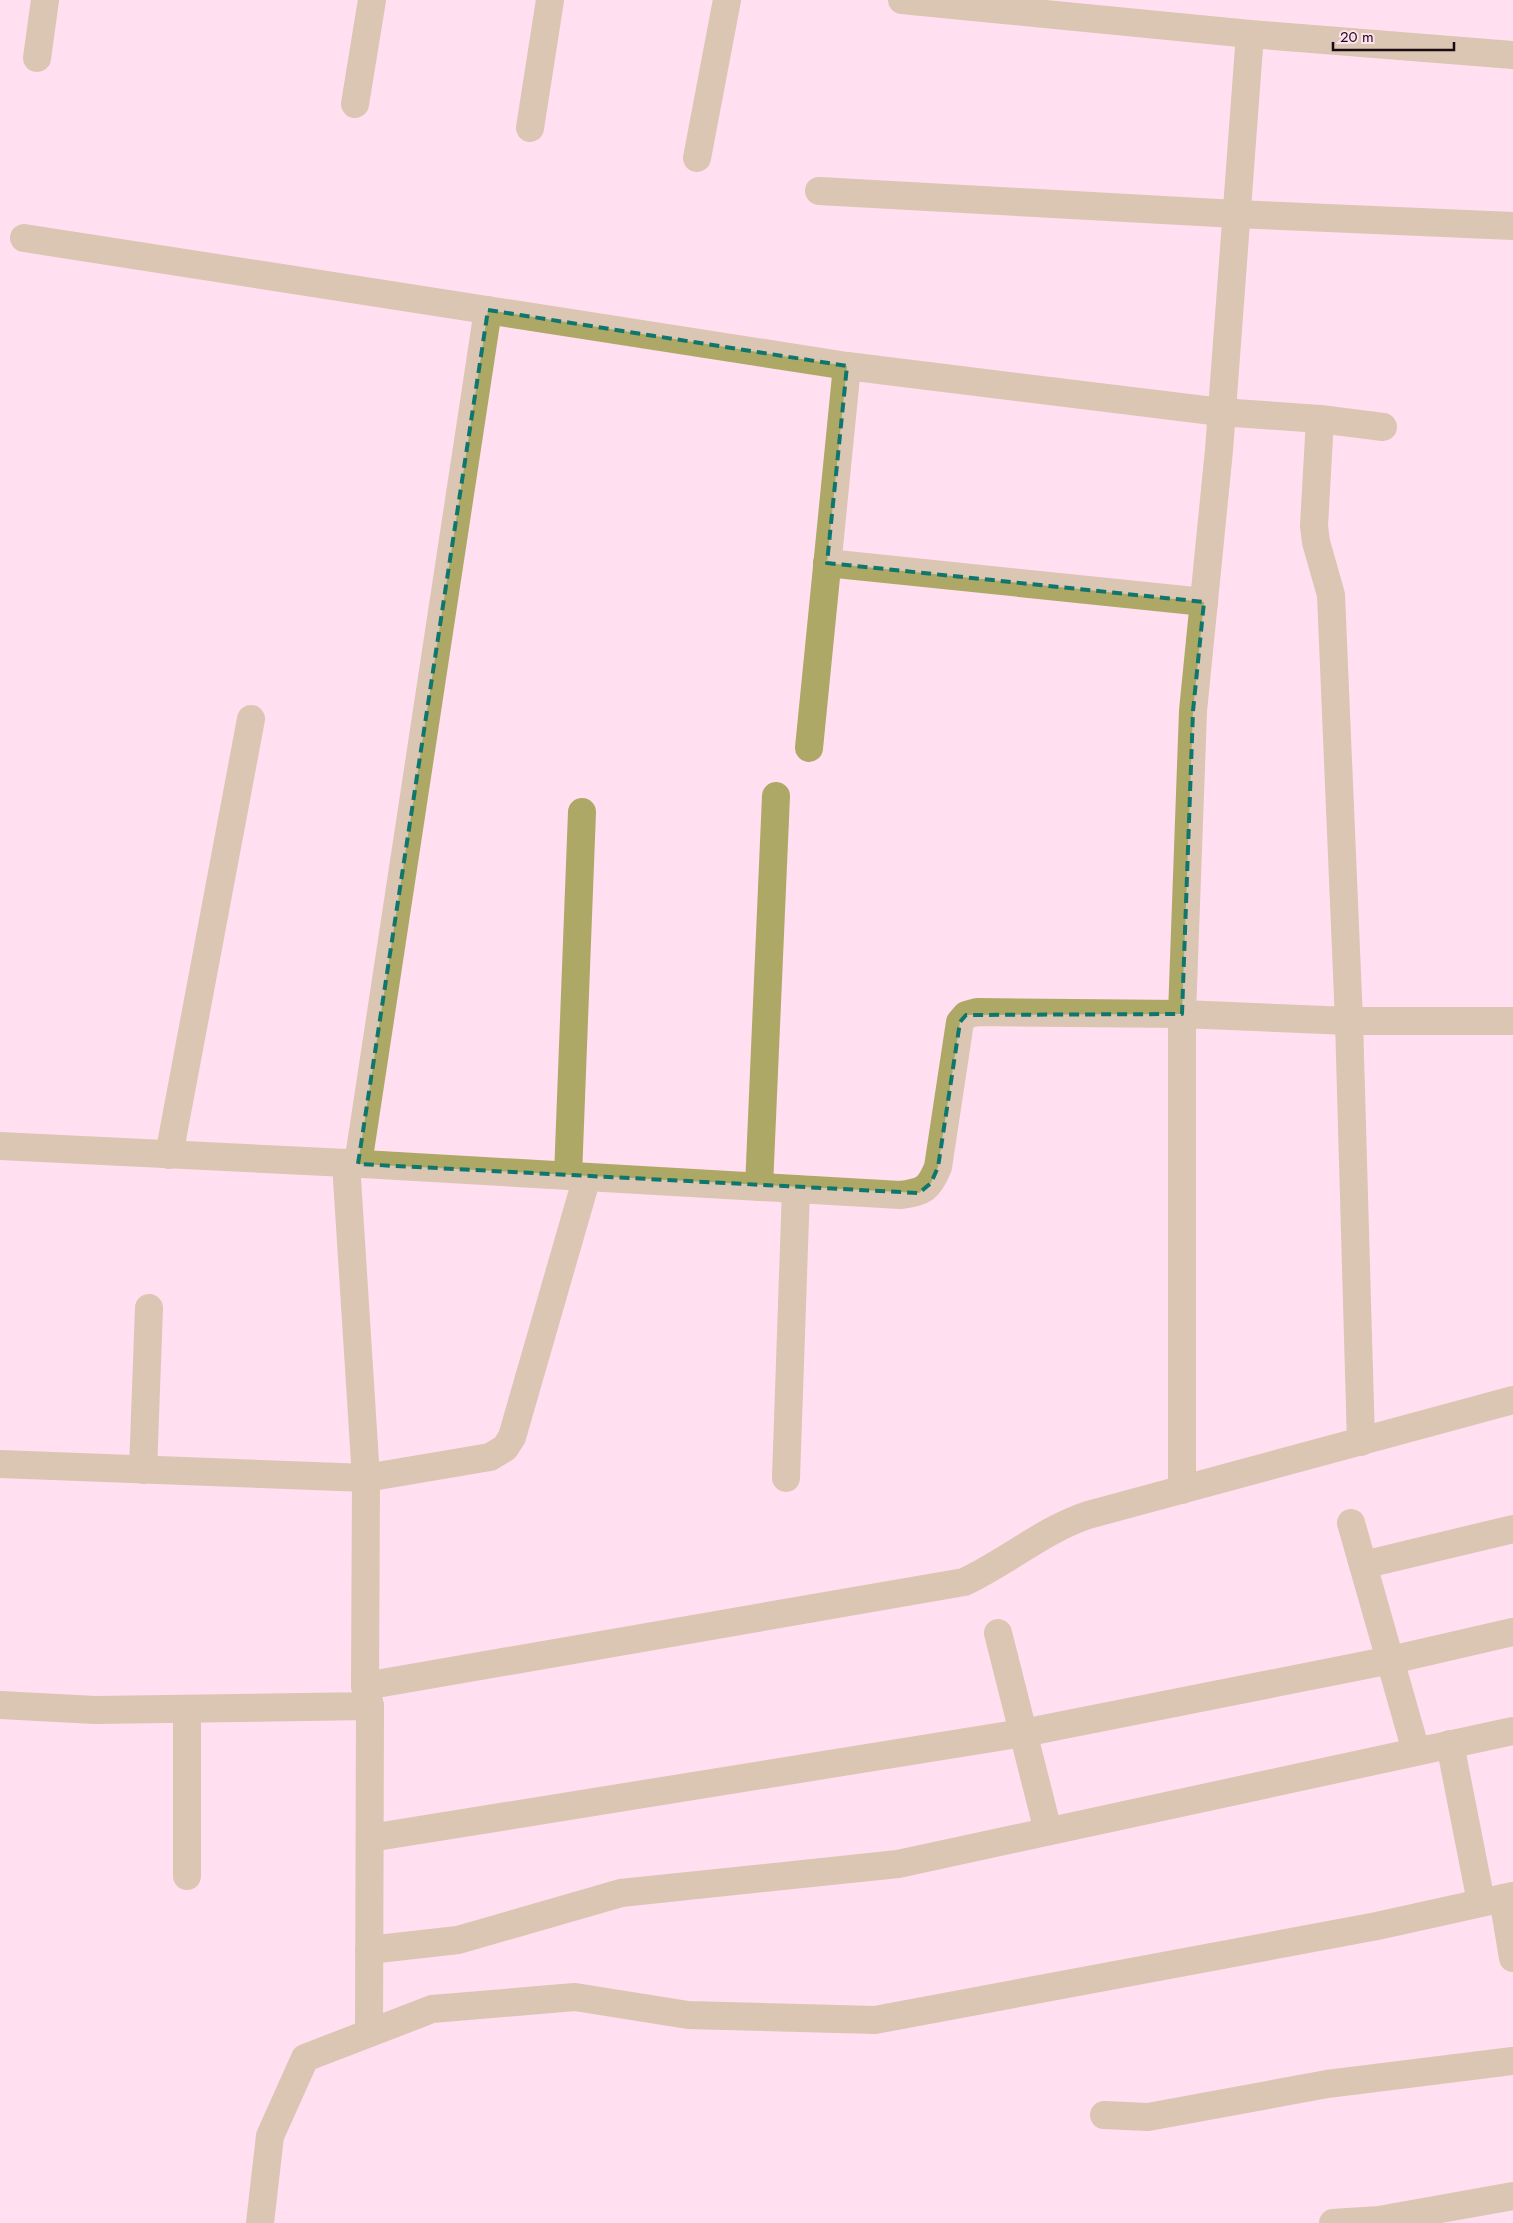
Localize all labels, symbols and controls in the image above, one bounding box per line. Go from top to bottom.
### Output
scale bar [1333,20,1454,52]
text: 20 m [1340,26,1374,48]

